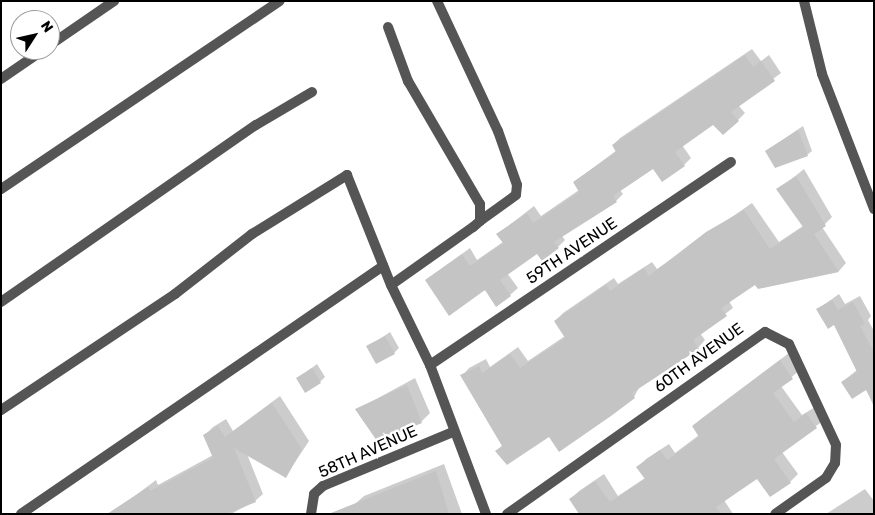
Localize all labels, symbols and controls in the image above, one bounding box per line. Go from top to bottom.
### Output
north arrow [10,10,60,60]
text: N [37,18,57,36]
street label: 59TH AVENUE [523,213,621,289]
street label: 60TH AVENUE [650,319,748,397]
street label: 58TH AVENUE [315,422,421,482]

